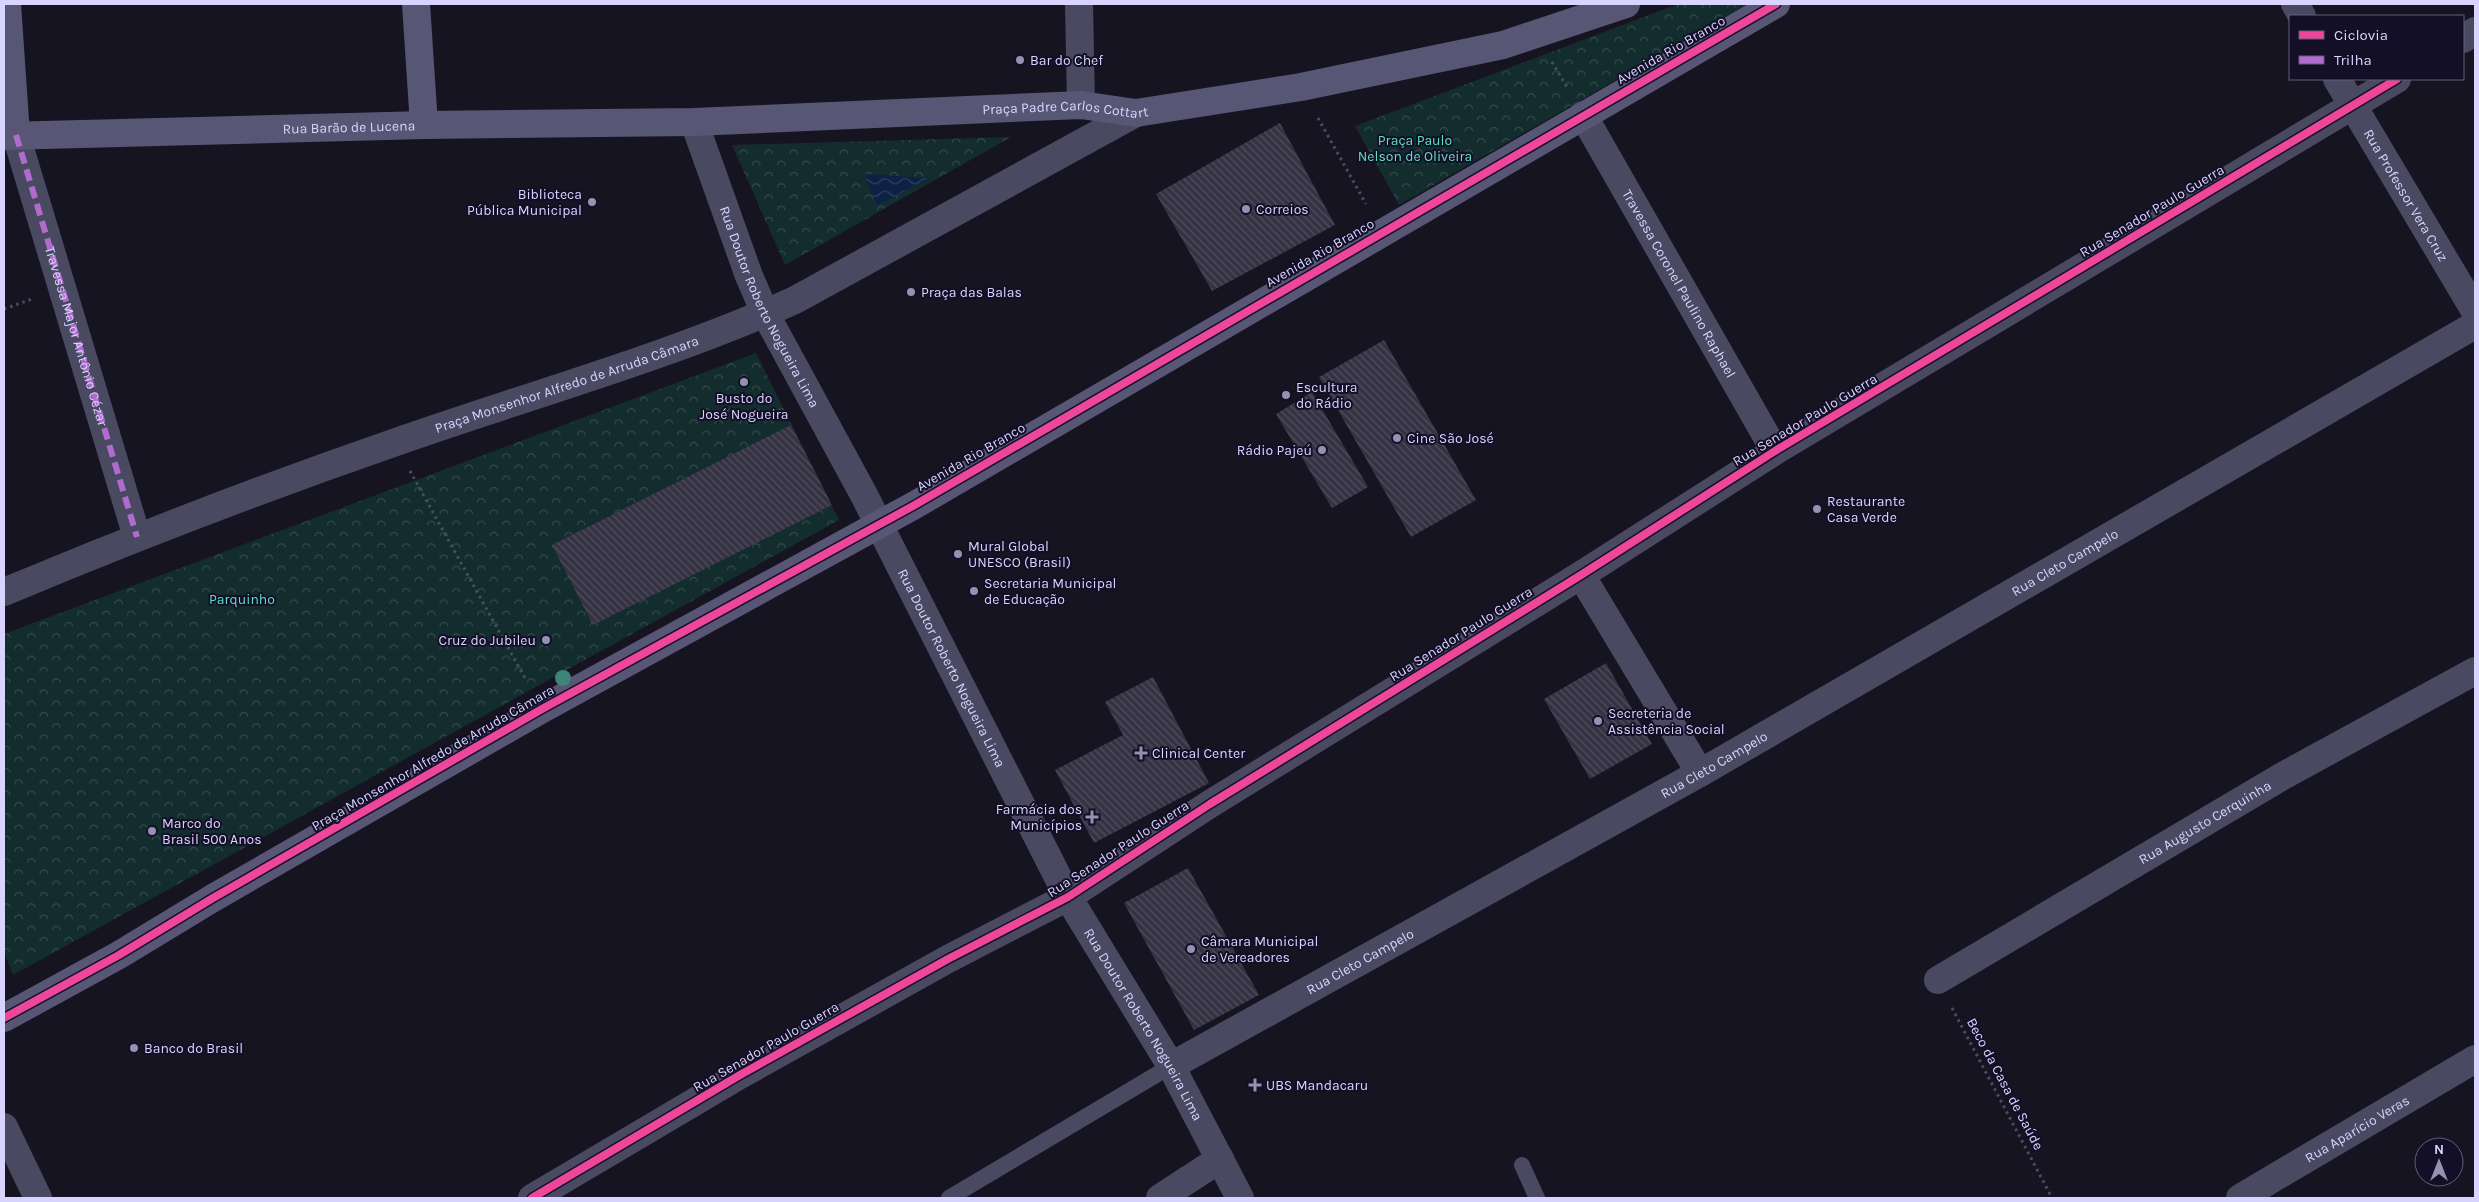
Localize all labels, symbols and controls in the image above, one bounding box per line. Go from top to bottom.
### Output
street label: Avenida Rio Branco [1614,12,1728,88]
legend [2289,15,2464,80]
text: Ciclovia [2334,26,2388,44]
text: Trilha [2334,51,2372,69]
place label: Bar do Chef [1030,52,1103,69]
marker: Bar do Chef [1014,54,1026,66]
street label: Praça Padre Carlos Cottart [982,96,1149,122]
street label: Rua Barão de Lucena [282,117,415,137]
street label: Rua Professor Vera Cruz [2360,126,2452,264]
park label: Praça Paulo Nelson de Oliveira [1358,132,1472,165]
street label: Rua Senador Paulo Guerra [2077,161,2227,261]
place label: Biblioteca Pública Municipal [467,186,582,219]
street label: Travessa Coronel Paulino Raphael [1619,186,1740,381]
marker: Biblioteca Pública Municipal [586,196,598,208]
place label: Correios [1256,201,1309,218]
marker: Correios [1240,203,1252,215]
street label: Rua Doutor Roberto Nogueira Lima [716,204,823,411]
street label: Avenida Rio Branco [1263,215,1377,291]
street label: Travessa Major Antônio Cézar [41,244,112,429]
place label: Praça das Balas [921,284,1022,301]
marker: Praça das Balas [905,286,917,298]
street label: Praça Monsenhor Alfredo de Arruda Câmara [433,332,701,436]
street label: Rua Senador Paulo Guerra [1730,370,1880,470]
marker: Busto do José Nogueira [738,376,750,388]
place label: Escultura do Rádio [1296,379,1357,412]
marker: Escultura do Rádio [1280,389,1292,401]
place label: Busto do José Nogueira [700,390,788,423]
street label: Avenida Rio Branco [914,419,1028,495]
place label: Cine São José [1407,430,1494,447]
marker: Cine São José [1391,432,1403,444]
place label: Rádio Pajeú [1237,442,1312,459]
marker: Rádio Pajeú [1316,444,1328,456]
place label: Restaurante Casa Verde [1827,493,1905,526]
marker: Restaurante Casa Verde [1811,503,1823,515]
street label: Rua Cleto Campelo [2008,525,2121,600]
place label: Mural Global UNESCO (Brasil) [968,538,1071,571]
marker: Mural Global UNESCO (Brasil) [952,548,964,560]
street label: Rua Doutor Roberto Nogueira Lima [894,566,1009,770]
place label: Secretaria Municipal de Educação [984,575,1117,608]
street label: Rua Senador Paulo Guerra [1386,583,1536,685]
marker: Secretaria Municipal de Educação [968,585,980,597]
park label: Parquinho [209,591,275,608]
place label: Cruz do Jubileu [438,632,536,649]
marker: Cruz do Jubileu [540,634,552,646]
street label: Praça Monsenhor Alfredo de Arruda Câmara [309,681,557,835]
place label: Secreteria de Assistência Social [1608,705,1725,738]
marker: Secreteria de Assistência Social [1592,715,1604,727]
street label: Rua Cleto Campelo [1657,727,1770,802]
place label: Clinical Center [1152,745,1246,762]
marker: Clinical Center [1134,746,1148,760]
street label: Rua Augusto Cerquinha [2135,776,2274,868]
street label: Rua Senador Paulo Guerra [1044,797,1192,901]
place label: Farmácia dos Municípios [996,801,1082,834]
marker: Farmácia dos Municípios [1086,811,1098,823]
place label: Marco do Brasil 500 Anos [162,815,262,848]
marker: Marco do Brasil 500 Anos [146,825,158,837]
street label: Rua Doutor Roberto Nogueira Lima [1080,925,1207,1124]
street label: Rua Cleto Campelo [1303,925,1417,998]
place label: Câmara Municipal de Vereadores [1201,933,1318,966]
marker: Câmara Municipal de Vereadores [1185,943,1197,955]
street label: Rua Senador Paulo Guerra [690,998,842,1096]
street label: Beco da Casa de Saúde [1963,1015,2047,1153]
place label: Banco do Brasil [144,1040,243,1057]
marker: Banco do Brasil [128,1042,140,1054]
place label: UBS Mandacaru [1266,1077,1368,1094]
marker: UBS Mandacaru [1248,1078,1262,1092]
street label: Rua Aparício Veras [2302,1091,2412,1166]
north arrow [2414,1137,2464,1187]
text: N [2434,1141,2444,1158]

